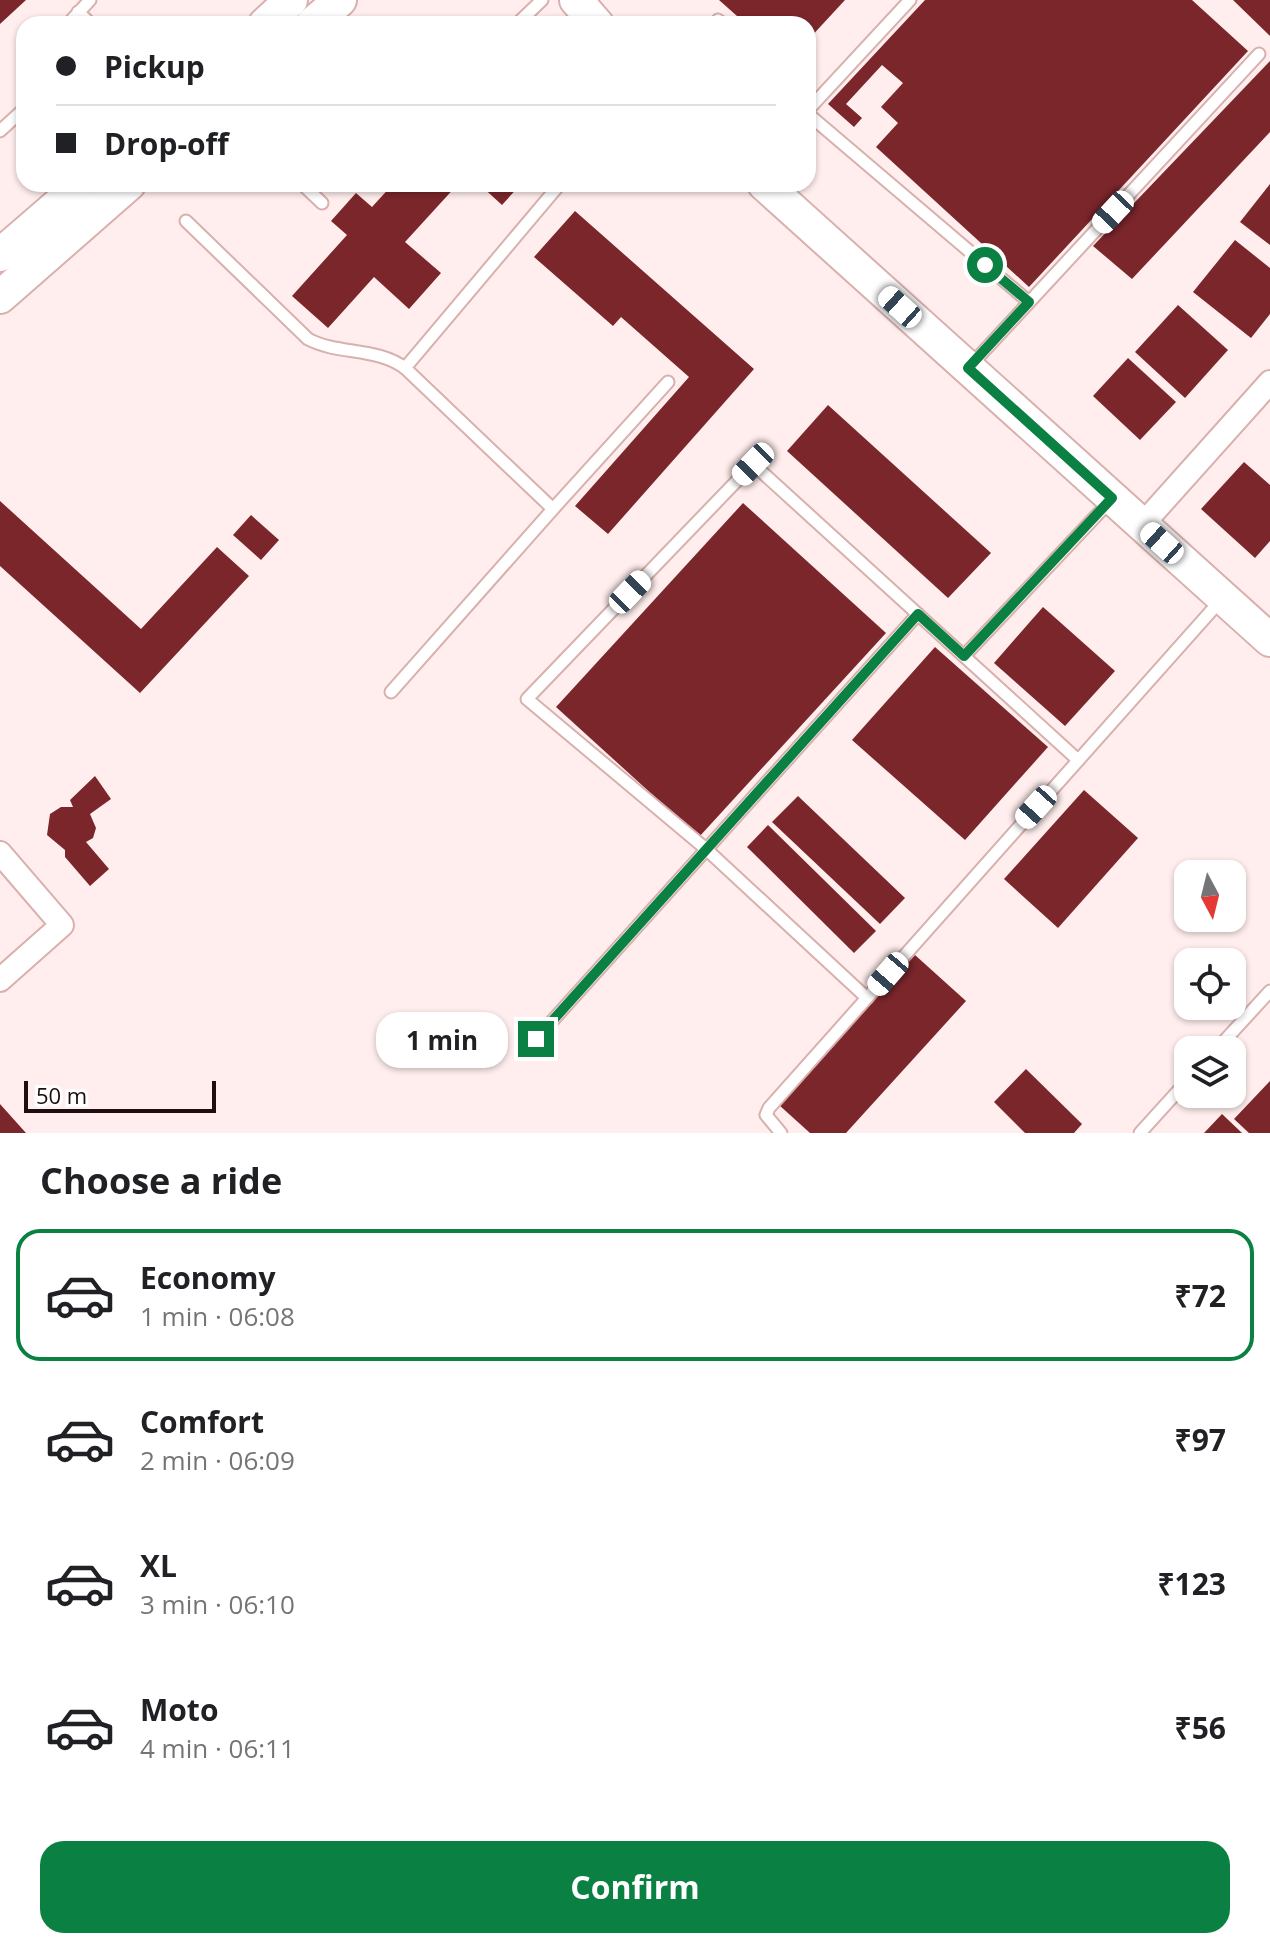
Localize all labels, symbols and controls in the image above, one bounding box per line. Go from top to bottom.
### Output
text: Pickup [104,46,205,87]
text: Drop-off [104,123,229,164]
car [1088,186,1138,238]
route start [967,247,1003,283]
car [874,282,926,332]
car [728,438,778,490]
car [1136,518,1188,568]
car [605,566,655,618]
car [1011,781,1061,833]
north arrow [1174,860,1246,932]
map controls [1174,860,1246,1108]
car [863,948,913,1000]
button: locate [1174,948,1246,1020]
callout: 1 min [376,1011,508,1067]
route end [518,1021,554,1057]
text: 1 min [406,1022,478,1058]
button: layers [1174,1036,1246,1108]
scale bar [24,1077,216,1113]
text: 50 m [36,1080,87,1110]
text: Choose a ride [40,1156,282,1205]
text: Economy [140,1257,276,1298]
icon: car [44,1259,116,1331]
text: ₹72 [1175,1275,1226,1316]
text: 1 min · 06:08 [140,1298,295,1334]
text: Comfort [140,1401,264,1442]
icon: car [44,1403,116,1475]
text: ₹97 [1175,1419,1226,1460]
text: 2 min · 06:09 [140,1442,295,1478]
text: XL [140,1545,177,1586]
icon: car [44,1547,116,1619]
text: ₹123 [1157,1563,1226,1604]
text: 3 min · 06:10 [140,1586,295,1622]
text: Moto [140,1689,218,1730]
icon: car [44,1691,116,1763]
text: ₹56 [1175,1707,1226,1748]
text: 4 min · 06:11 [140,1730,295,1766]
button: Confirm [40,1841,1230,1933]

